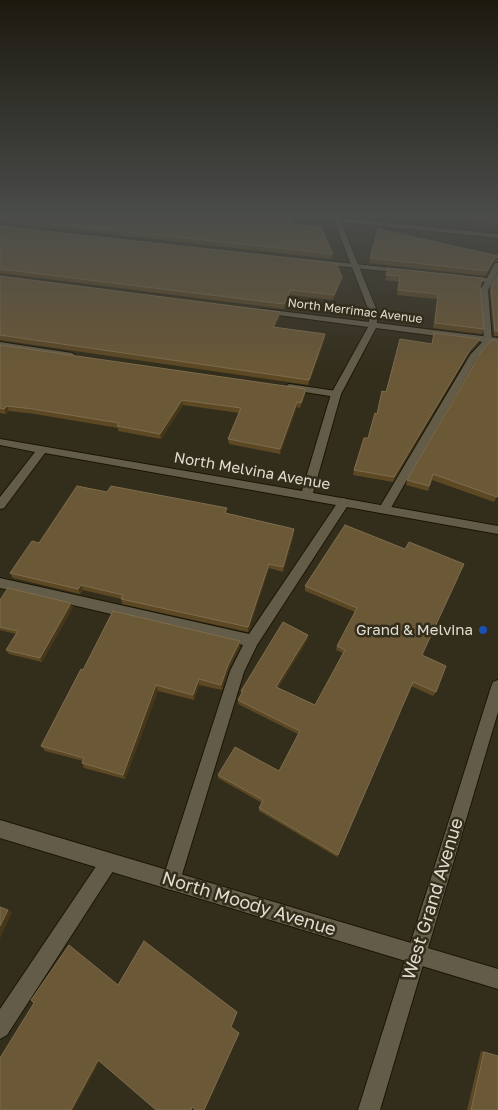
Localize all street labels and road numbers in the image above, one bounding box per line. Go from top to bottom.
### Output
street label: North Merrimac Avenue [287,296,423,326]
street label: North Melvina Avenue [172,448,332,494]
street label: West Grand Avenue [398,815,468,983]
street label: North Moody Avenue [159,867,339,941]

